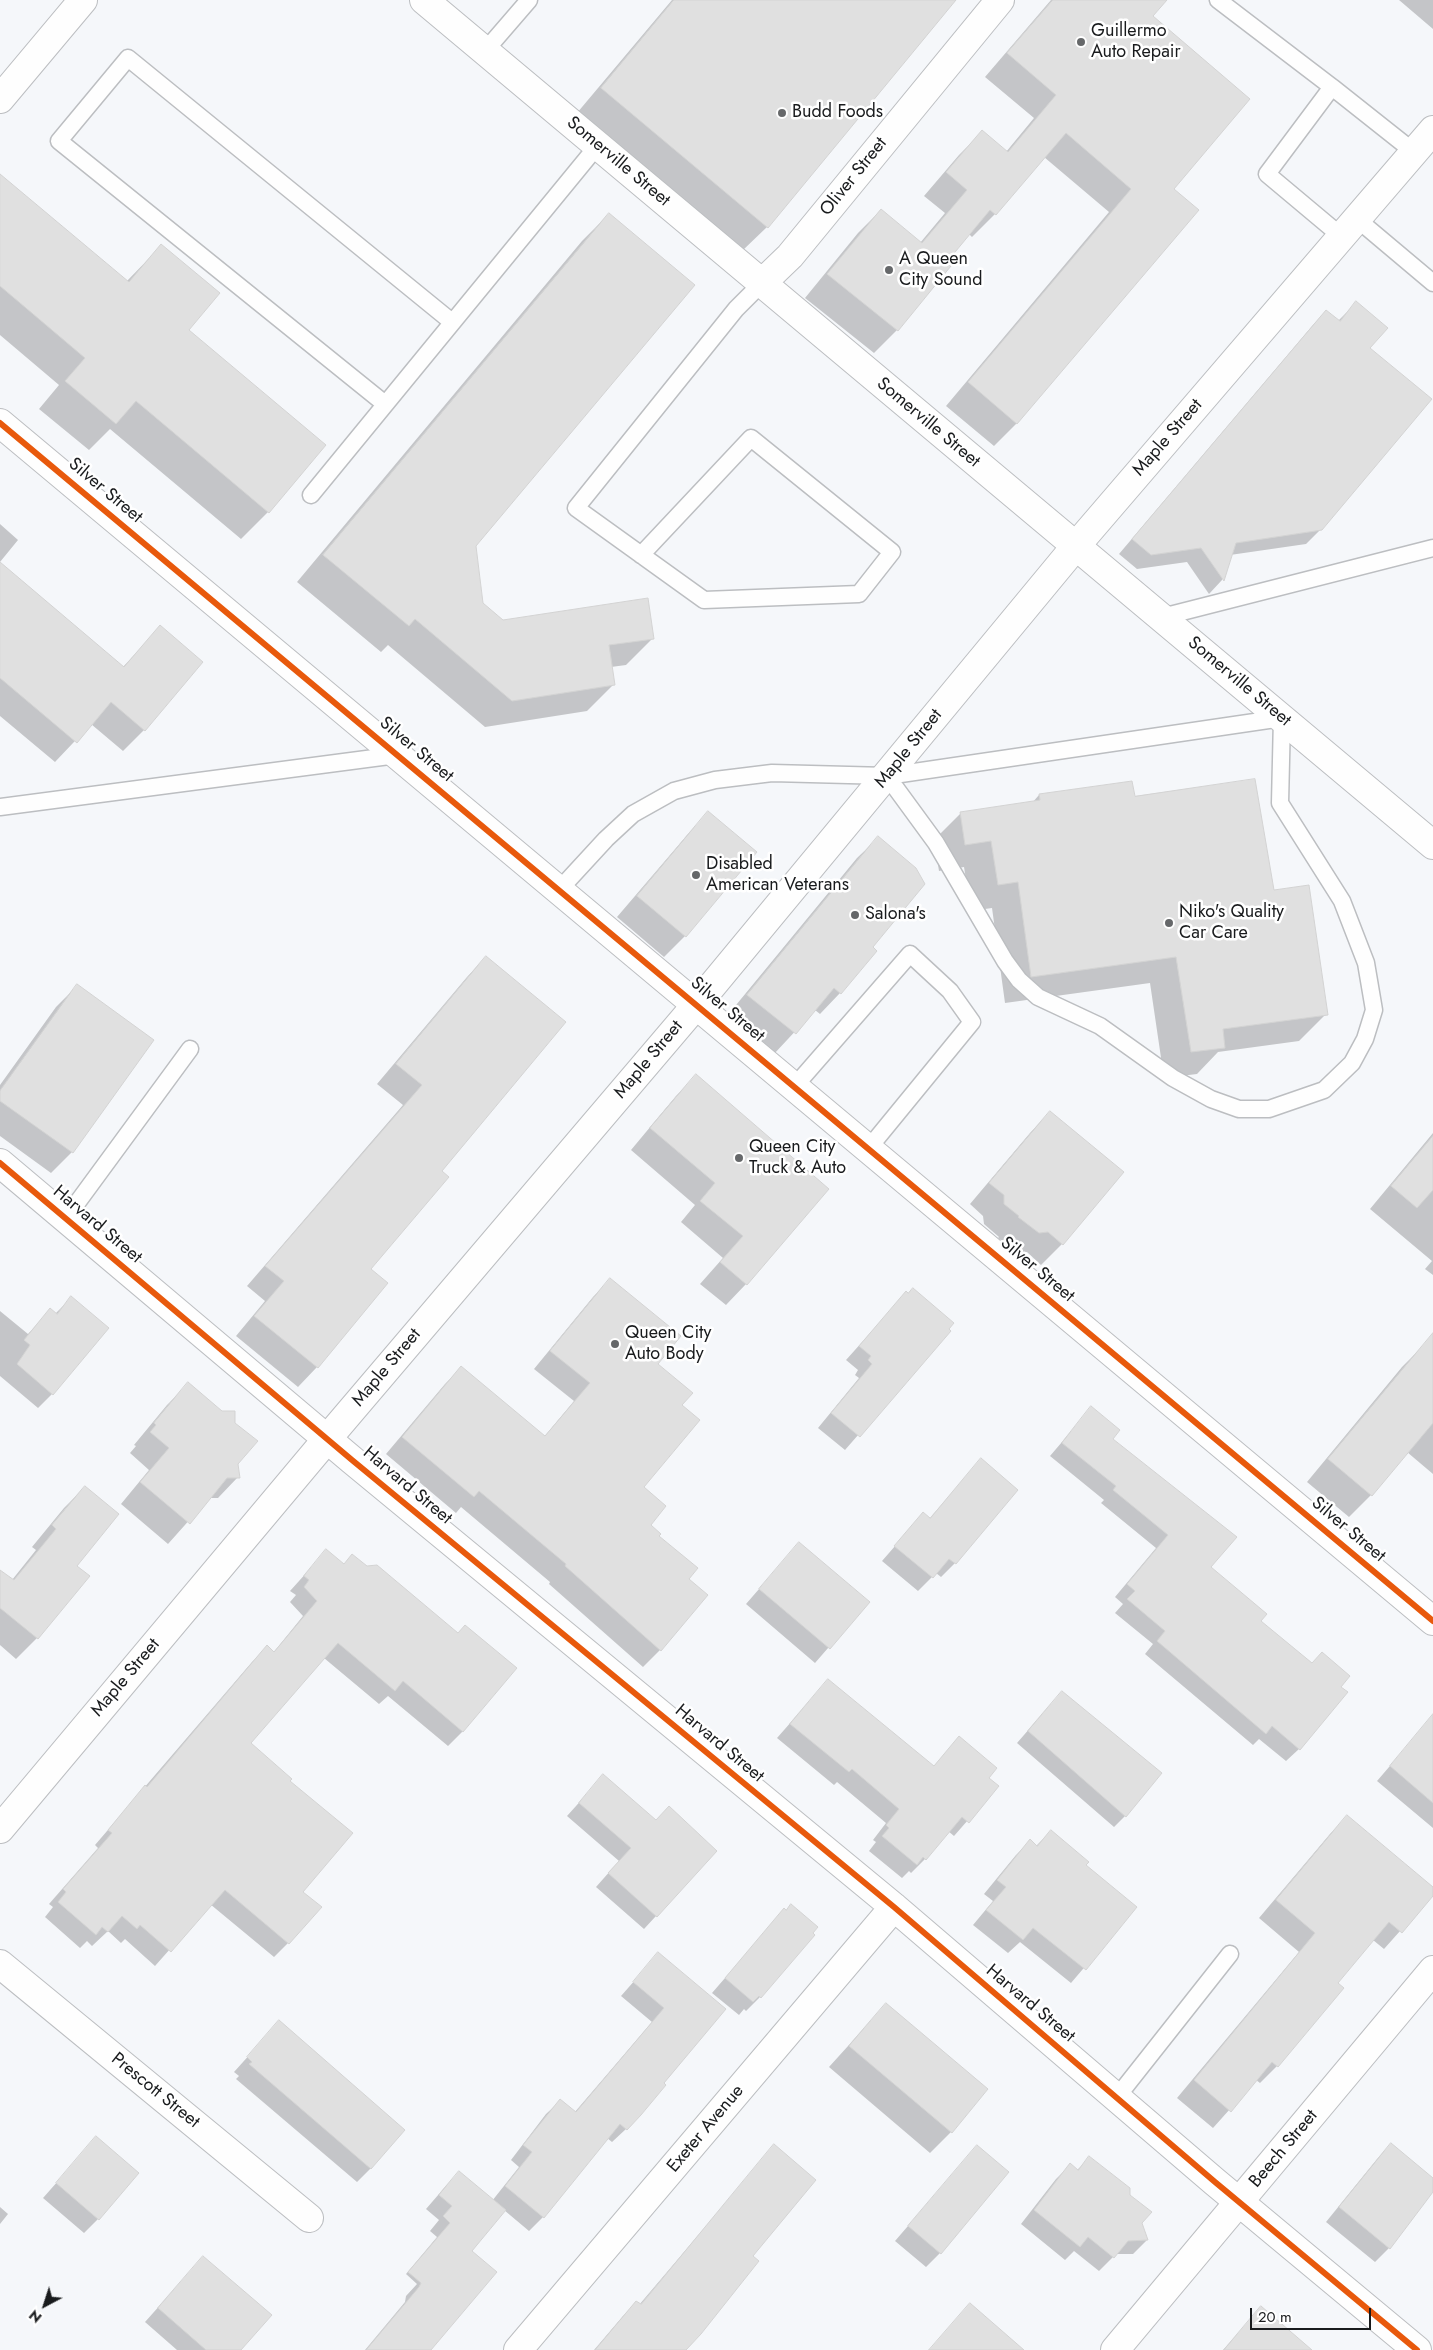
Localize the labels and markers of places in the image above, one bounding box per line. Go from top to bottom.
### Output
place label: Guillermo Auto Repair [1091,21,1181,64]
marker: Guillermo Auto Repair [1075,36,1087,48]
place label: Budd Foods [792,102,883,124]
marker: Budd Foods [776,107,788,119]
place label: A Queen City Sound [899,249,983,292]
marker: A Queen City Sound [883,264,895,276]
place label: Disabled American Veterans [706,854,849,896]
marker: Disabled American Veterans [690,869,702,881]
place label: Niko's Quality Car Care [1179,902,1284,944]
place label: Salona's [865,904,926,926]
marker: Salona's [849,909,861,921]
marker: Niko's Quality Car Care [1163,917,1175,929]
place label: Queen City Truck & Auto [749,1137,846,1180]
marker: Queen City Truck & Auto [733,1152,745,1164]
place label: Queen City Auto Body [625,1323,711,1366]
marker: Queen City Auto Body [609,1338,621,1350]

